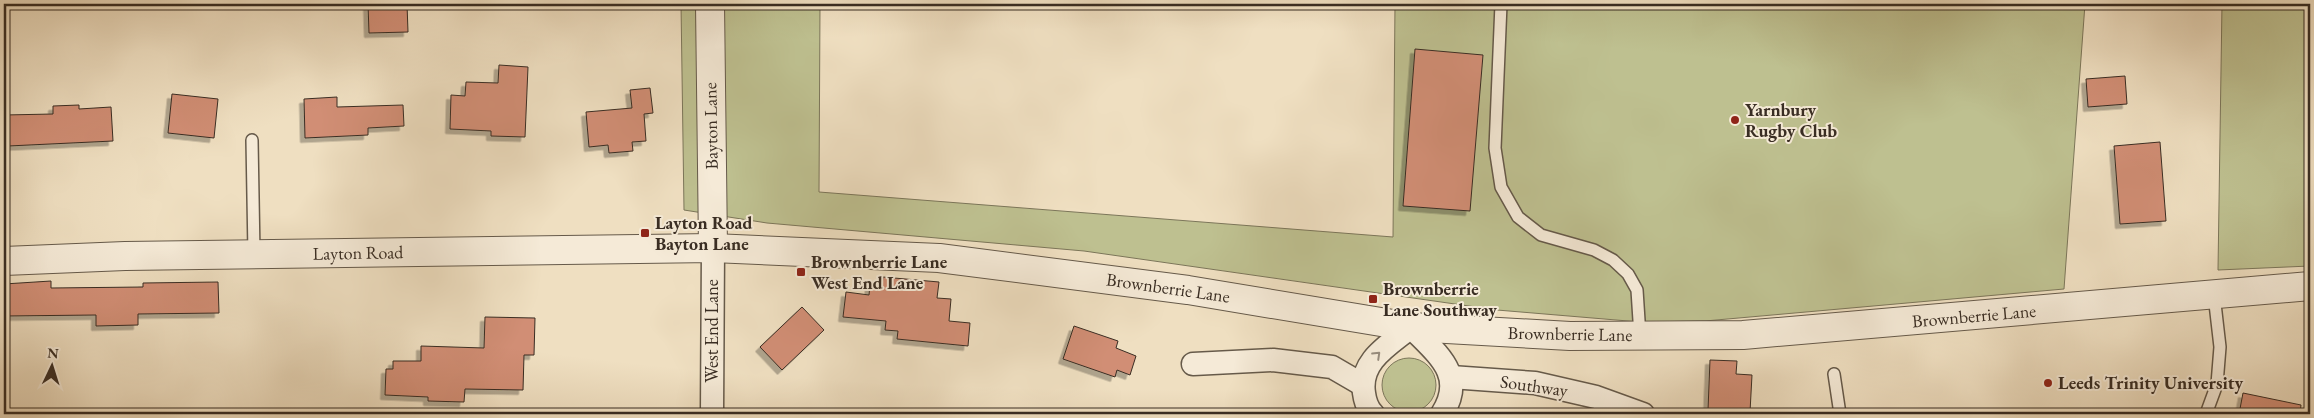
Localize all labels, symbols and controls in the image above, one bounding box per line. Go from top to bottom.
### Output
street label: Bayton Lane [698,82,723,170]
place label: Yarnbury Rugby Club [1745,98,1837,142]
marker: Yarnbury Rugby Club [1729,114,1741,126]
place label: Layton Road Bayton Lane [655,211,752,255]
marker: Layton Road Bayton Lane [639,227,651,239]
street label: Layton Road [312,240,404,265]
place label: Brownberrie Lane West End Lane [811,250,948,294]
marker: Brownberrie Lane West End Lane [795,266,807,278]
street label: Brownberrie Lane [1105,267,1231,308]
place label: Brownberrie Lane Southway [1383,277,1497,321]
street label: West End Lane [700,279,723,383]
marker: Brownberrie Lane Southway [1367,293,1379,305]
street label: Brownberrie Lane [1911,299,2037,332]
street label: Brownberrie Lane [1508,321,1633,346]
north arrow [28,340,78,390]
text: N [47,344,60,362]
one-way arrow [1371,352,1380,361]
street label: Southway [1499,369,1570,402]
place label: Leeds Trinity University [2058,371,2243,394]
marker: Leeds Trinity University [2042,377,2054,389]

